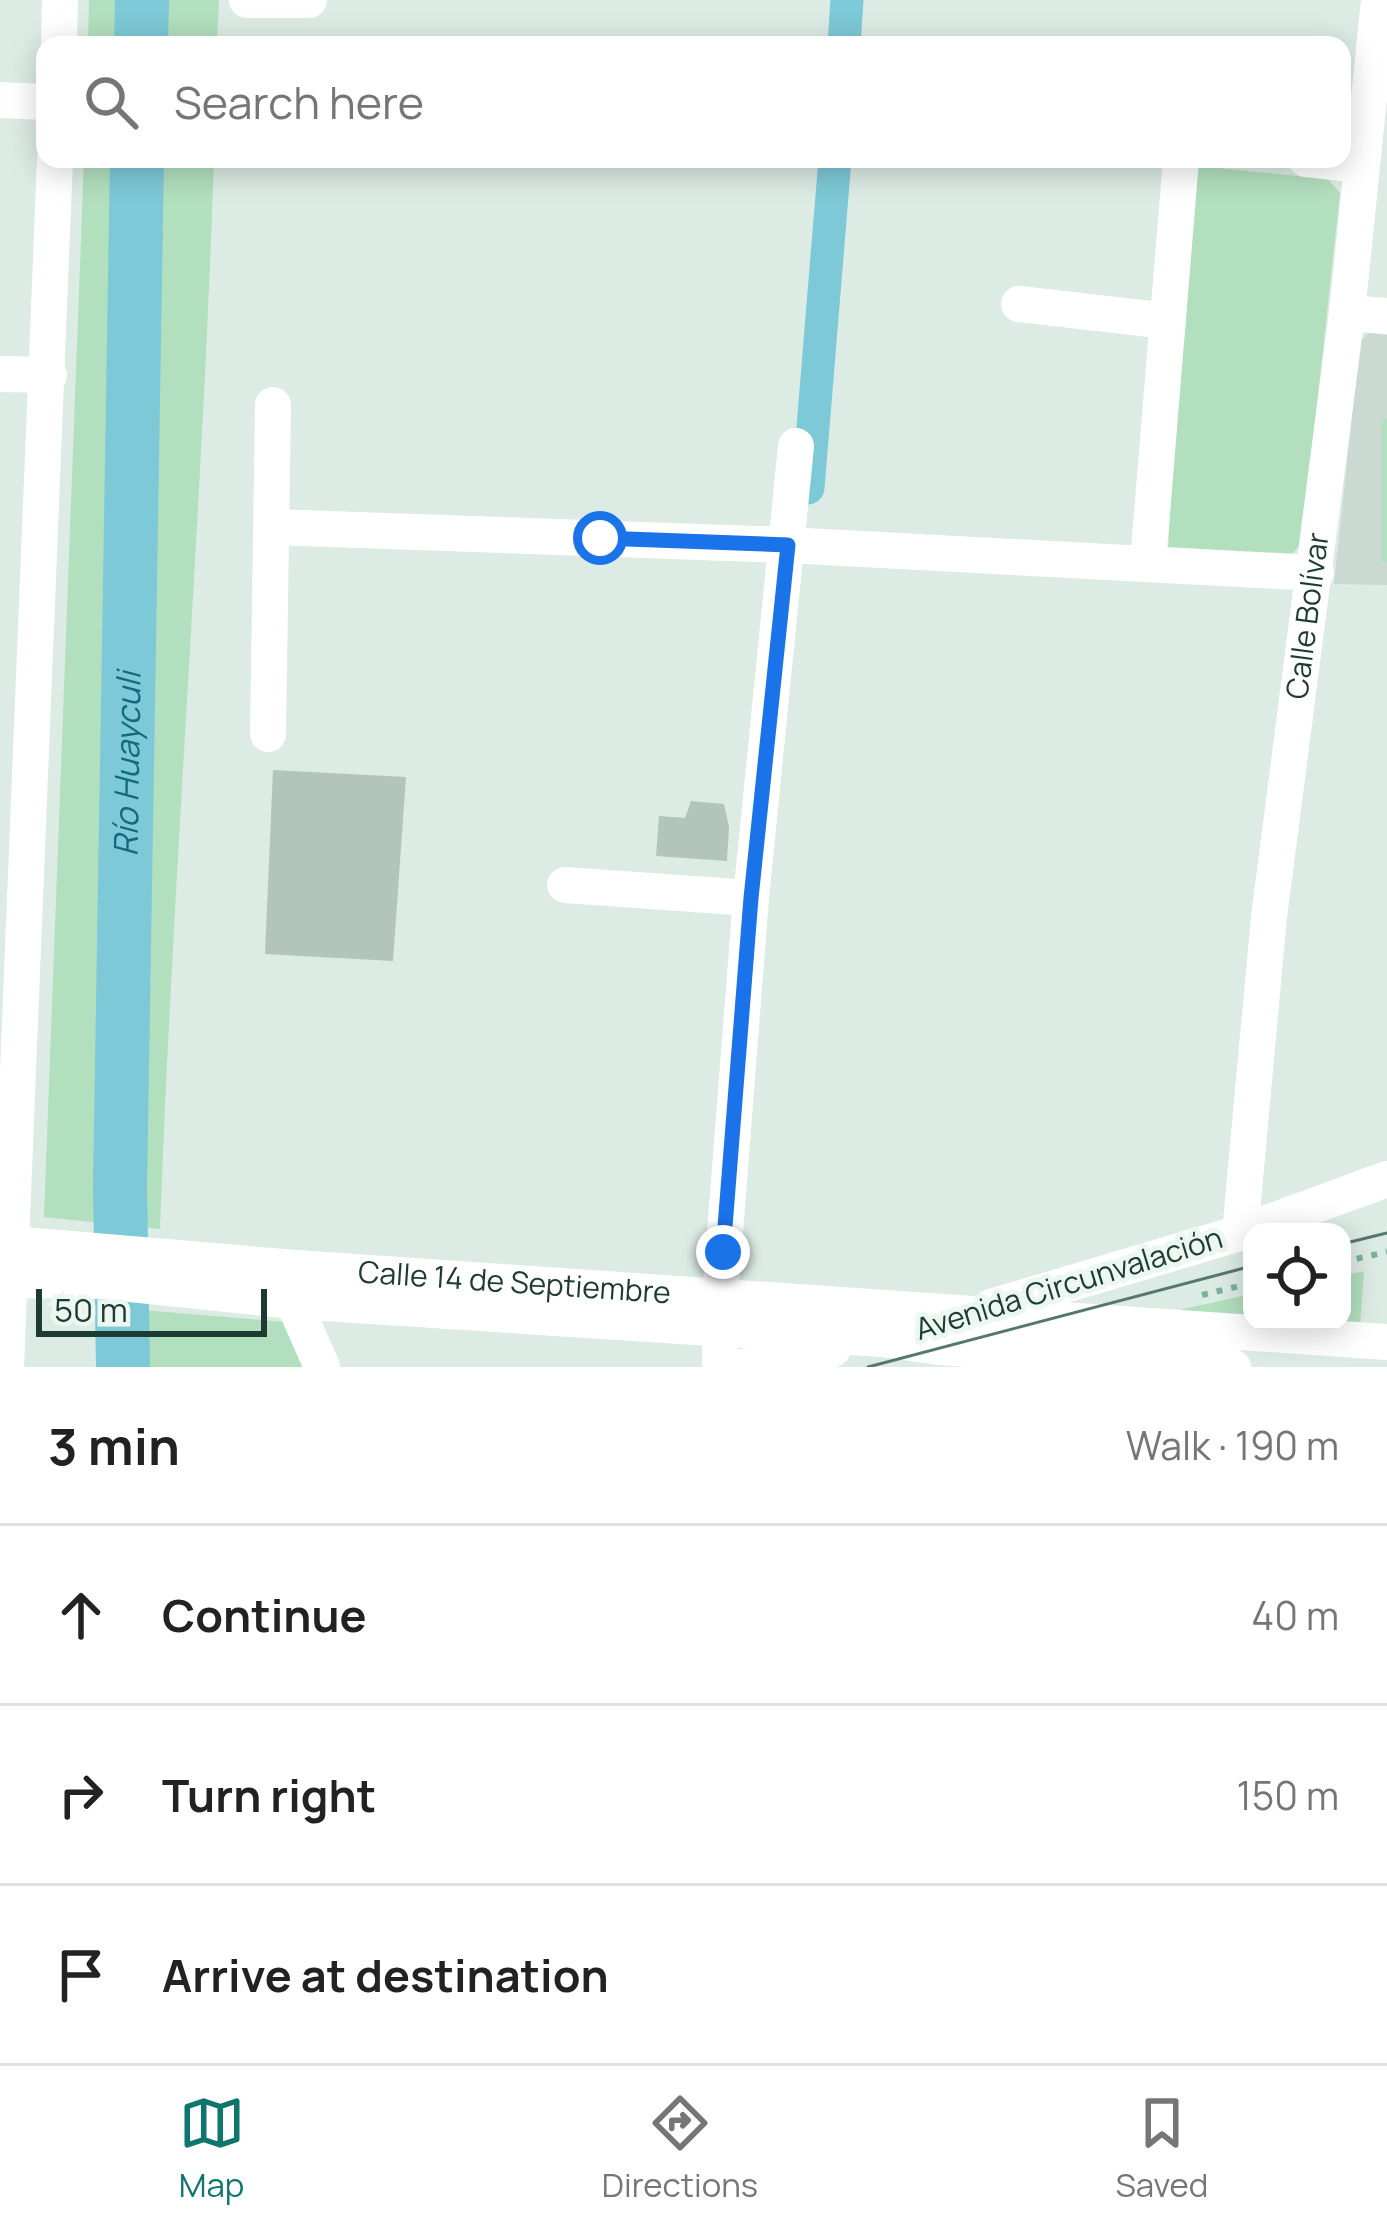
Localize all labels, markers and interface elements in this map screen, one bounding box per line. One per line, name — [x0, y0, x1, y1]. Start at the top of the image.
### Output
search box — [36, 36, 1351, 168]
icon: search — [78, 69, 144, 135]
text: Search here — [174, 71, 424, 133]
route start — [573, 511, 627, 565]
street label: Calle Bolívar — [1275, 530, 1338, 701]
water label: Río Huayculi — [102, 667, 151, 857]
street label: Avenida Circunvalación — [910, 1216, 1227, 1349]
map controls — [1243, 1223, 1351, 1331]
button: locate — [1243, 1223, 1351, 1331]
route end — [696, 1225, 750, 1279]
street label: Calle 14 de Septiembre — [357, 1250, 672, 1312]
scale bar — [36, 1283, 267, 1336]
text: 50 m — [54, 1287, 128, 1332]
text: 3 min — [48, 1411, 180, 1480]
text: Walk · 190 m — [1126, 1418, 1339, 1472]
icon: ahead — [48, 1582, 114, 1648]
text: Continue — [162, 1584, 367, 1646]
text: 40 m — [1251, 1588, 1339, 1642]
icon: right — [48, 1762, 114, 1828]
text: Turn right — [162, 1764, 376, 1826]
text: 150 m — [1237, 1768, 1339, 1822]
icon: arrive — [48, 1942, 114, 2008]
text: Arrive at destination — [162, 1944, 609, 2006]
tab: Map — [179, 2090, 245, 2207]
tab: Directions — [602, 2090, 758, 2207]
tab: Saved — [1115, 2090, 1208, 2207]

